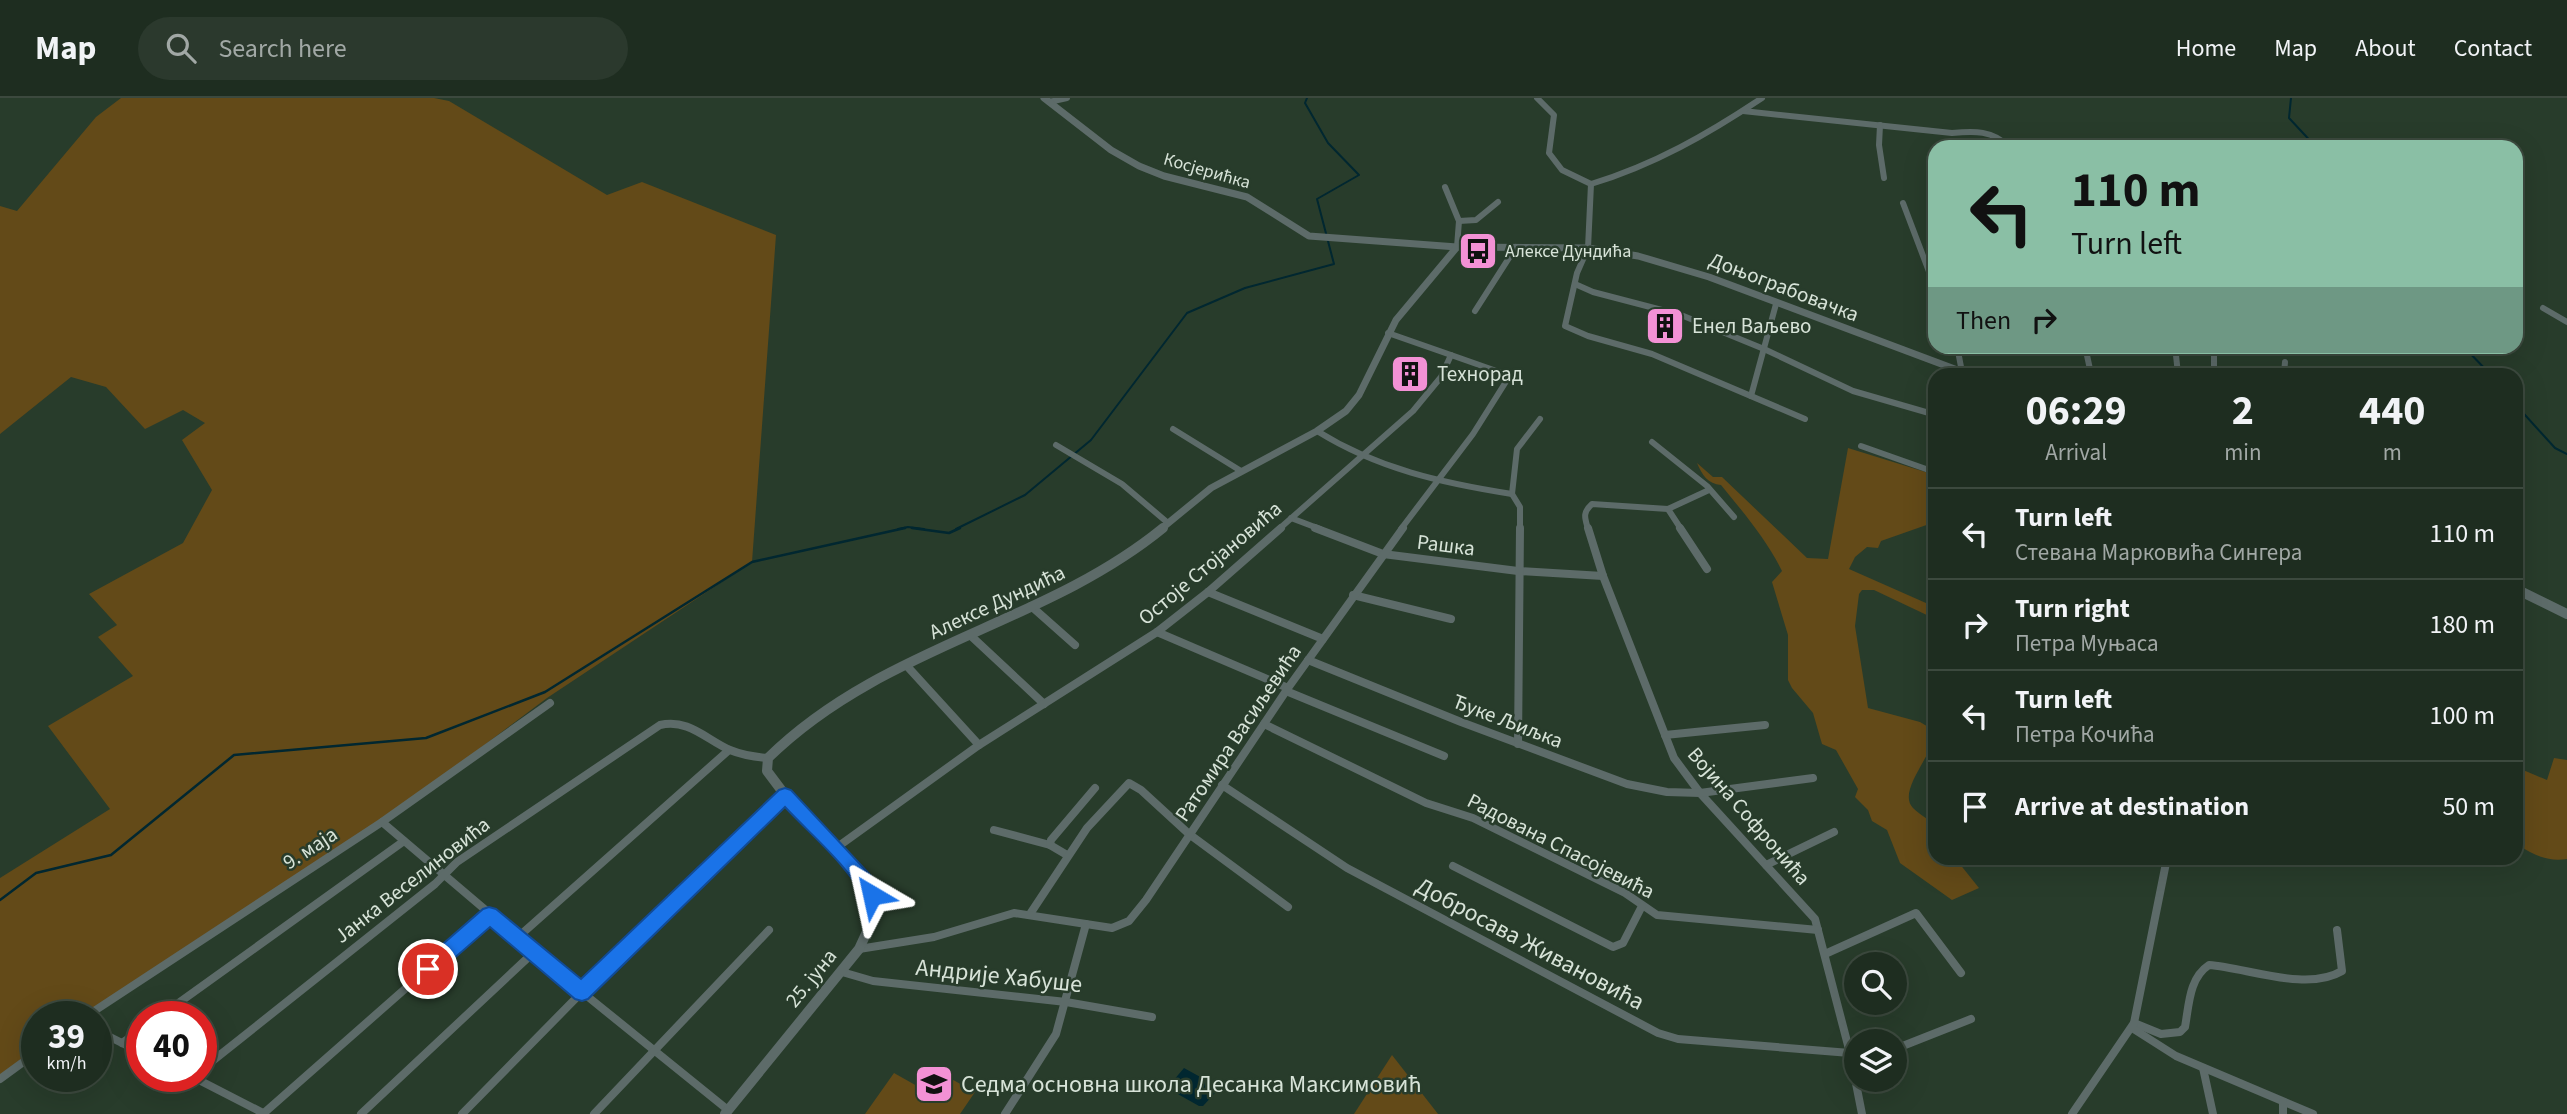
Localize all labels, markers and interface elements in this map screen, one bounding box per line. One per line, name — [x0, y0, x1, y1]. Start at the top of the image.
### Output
search box — [138, 17, 628, 80]
text: Map — [35, 25, 96, 72]
icon: search — [162, 29, 200, 67]
text: Search here — [218, 30, 347, 67]
text: Home — [2176, 31, 2236, 66]
text: Map — [2274, 31, 2317, 66]
text: About — [2355, 31, 2416, 66]
text: Contact — [2454, 31, 2532, 66]
street label: Косјерићка — [1161, 147, 1253, 195]
text: 110 m — [2071, 156, 2200, 226]
icon: left — [1956, 168, 2047, 259]
text: Turn left — [2071, 221, 2182, 267]
bus stop icon: Алексе Дундића — [1457, 230, 1499, 272]
place label: Алексе Дундића — [1505, 239, 1631, 264]
street label: Доњограбовачка — [1705, 245, 1863, 329]
icon: right — [2025, 301, 2063, 339]
text: Then — [1956, 302, 2011, 339]
building icon: Енел Ваљево — [1644, 305, 1686, 347]
place label: Енел Ваљево — [1692, 311, 1811, 341]
building icon: Технорад — [1389, 353, 1431, 395]
place label: Технорад — [1437, 359, 1523, 389]
text: 06:29 — [2025, 381, 2127, 441]
text: 2 — [2232, 381, 2254, 441]
text: 440 — [2359, 381, 2426, 441]
text: Arrival — [2045, 436, 2107, 469]
text: min — [2224, 436, 2262, 469]
text: m — [2383, 436, 2402, 469]
street label: Остоје Стојановића — [1132, 494, 1288, 632]
text: Turn left — [2015, 499, 2112, 536]
icon: left — [1956, 515, 1994, 553]
text: 110 m — [2429, 515, 2495, 552]
street label: Рашка — [1415, 527, 1477, 563]
text: Стевана Марковића Сингера — [2015, 536, 2302, 569]
street label: Алексе Дундића — [924, 557, 1070, 647]
text: Turn right — [2015, 590, 2130, 627]
icon: right — [1956, 606, 1994, 644]
text: 180 m — [2429, 606, 2495, 643]
text: Петра Муњаса — [2015, 627, 2159, 660]
street label: Ратомира Васиљевића — [1167, 638, 1309, 828]
text: Turn left — [2015, 681, 2112, 718]
street label: Ђуке Љиљка — [1449, 686, 1567, 756]
icon: left — [1956, 697, 1994, 735]
text: 100 m — [2429, 697, 2495, 734]
text: Петра Кочића — [2015, 718, 2155, 751]
street label: Војина Софронића — [1680, 740, 1818, 892]
street label: Радована Спасојевића — [1462, 786, 1660, 906]
icon: arrive — [1956, 788, 1994, 826]
text: Arrive at destination — [2015, 788, 2249, 825]
text: 50 m — [2442, 788, 2495, 825]
street label: Јанка Веселиновића — [328, 810, 496, 950]
street label: 9. маја — [277, 819, 343, 877]
position arrow — [835, 858, 909, 932]
street label: Добросава Живановића — [1409, 869, 1651, 1019]
pin — [398, 939, 458, 999]
street label: 25. јуна — [778, 942, 844, 1014]
icon: arrive — [409, 950, 447, 988]
street label: Андрије Хабуше — [914, 950, 1084, 1002]
map controls — [1844, 952, 1907, 1092]
button: search — [1844, 952, 1907, 1015]
speed limit sign: 40 — [126, 1001, 217, 1092]
text: 39 — [48, 1012, 85, 1062]
button: layers — [1844, 1029, 1907, 1092]
text: km/h — [47, 1051, 86, 1076]
school or university icon: Седма основна школа Десанка Максимовић — [913, 1063, 955, 1105]
place label: Седма основна школа Десанка Максимовић — [961, 1067, 1421, 1102]

